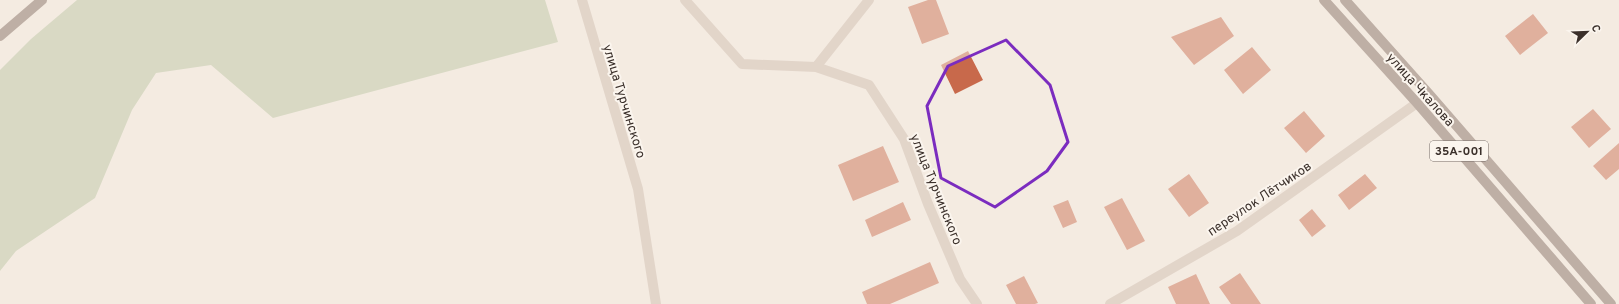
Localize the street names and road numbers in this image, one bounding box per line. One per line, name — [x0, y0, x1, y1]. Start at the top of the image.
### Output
street label: улица Турчинского — [598, 43, 648, 161]
street label: улица Чкалова — [1382, 50, 1457, 130]
street label: улица Турчинского — [906, 132, 965, 248]
road number: 35А-001 — [1430, 141, 1488, 161]
street label: переулок Лётчиков — [1205, 159, 1315, 240]

